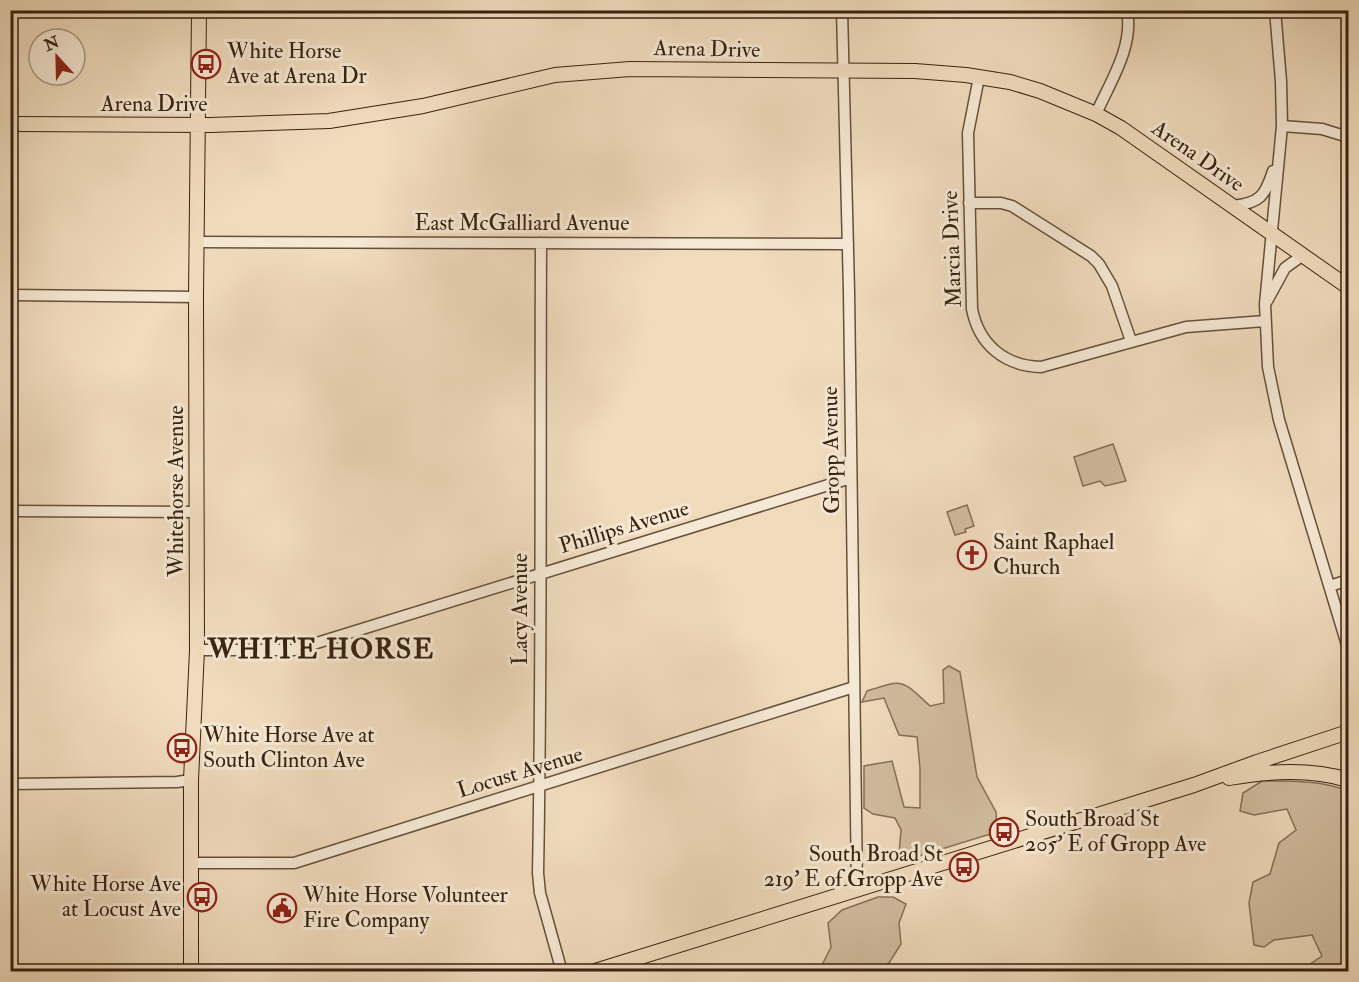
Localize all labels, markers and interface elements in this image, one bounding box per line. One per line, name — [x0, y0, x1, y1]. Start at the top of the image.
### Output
north arrow — [27, 27, 87, 87]
text: N — [40, 32, 63, 56]
street label: Arena Drive — [652, 34, 761, 64]
place label: White Horse Ave at Arena Dr — [226, 37, 368, 90]
bus stop icon: White Horse Ave at Arena Dr — [190, 48, 222, 80]
street label: Arena Drive — [100, 90, 207, 118]
street label: Arena Drive — [1145, 113, 1250, 198]
street label: Marcia Drive — [936, 190, 968, 308]
street label: East McGalliard Avenue — [415, 209, 629, 237]
street label: Gropp Avenue — [816, 386, 847, 514]
street label: Whitehorse Avenue — [162, 405, 190, 578]
street label: Phillips Avenue — [556, 494, 693, 561]
place label: Saint Raphael Church — [993, 528, 1115, 581]
church icon: Saint Raphael Church — [956, 539, 988, 571]
street label: Lacy Avenue — [506, 553, 534, 665]
district label: WHITE HORSE — [206, 632, 435, 667]
place label: White Horse Ave at South Clinton Ave — [202, 721, 374, 774]
bus stop icon: White Horse Ave at South Clinton Ave — [166, 732, 198, 764]
street label: Locust Avenue — [454, 740, 586, 804]
place label: South Broad St 205' E of Gropp Ave — [1025, 805, 1206, 859]
bus stop icon: South Broad St 205' E of Gropp Ave — [988, 816, 1020, 848]
place label: South Broad St 219' E of Gropp Ave — [764, 840, 943, 894]
bus stop icon: South Broad St 219' E of Gropp Ave — [948, 851, 980, 883]
place label: White Horse Ave at Locust Ave — [29, 870, 181, 923]
bus stop icon: White Horse Ave at Locust Ave — [186, 881, 218, 913]
place label: White Horse Volunteer Fire Company — [302, 881, 509, 935]
public building icon: White Horse Volunteer Fire Company — [266, 892, 298, 924]

